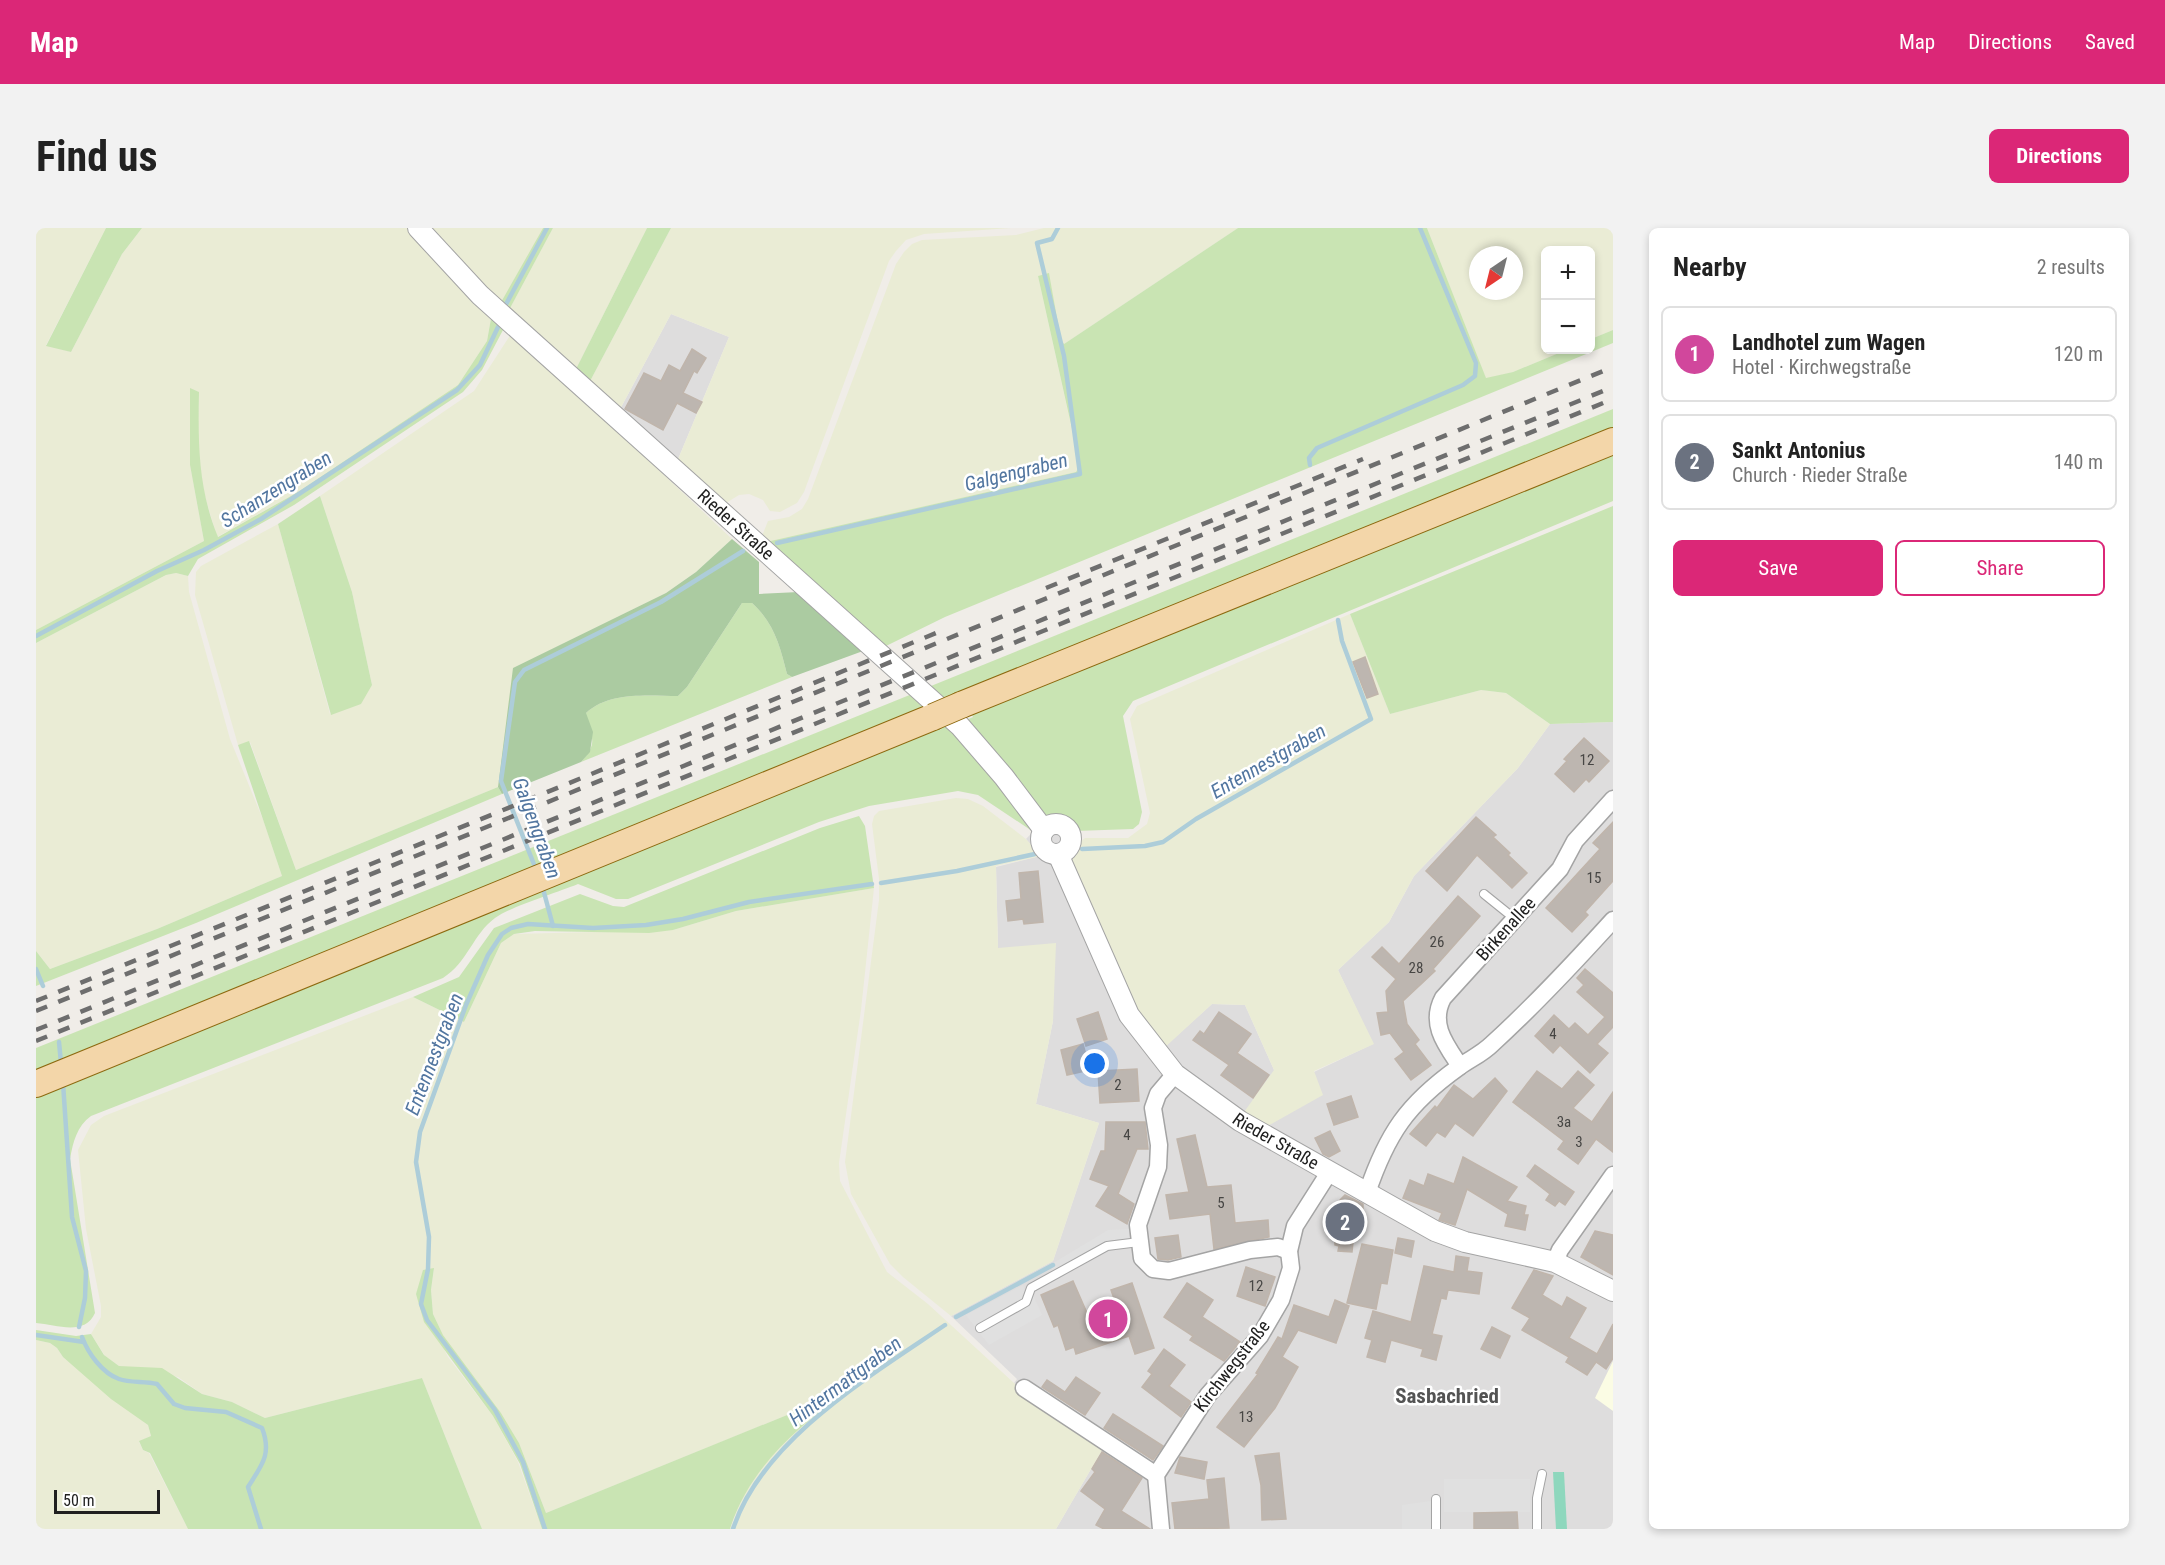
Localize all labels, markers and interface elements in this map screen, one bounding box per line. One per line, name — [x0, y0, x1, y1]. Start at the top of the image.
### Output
text: Map — [30, 26, 78, 59]
text: Map — [1899, 30, 1935, 54]
text: Directions — [1968, 30, 2052, 54]
text: Saved — [2085, 30, 2135, 54]
button: Directions — [1989, 129, 2129, 183]
text: Find us — [36, 132, 157, 181]
north arrow — [1469, 246, 1523, 300]
map controls — [1541, 246, 1595, 354]
button: + — [1541, 246, 1595, 300]
text: Nearby — [1673, 252, 1747, 282]
text: 2 results — [2037, 255, 2105, 279]
button: − — [1541, 300, 1595, 354]
text: Landhotel zum Wagen — [1732, 330, 1925, 355]
text: 1 — [1689, 342, 1700, 366]
text: 120 m — [2054, 342, 2103, 366]
text: Hotel · Kirchwegstraße — [1732, 355, 1911, 379]
text: Sankt Antonius — [1732, 438, 1865, 463]
water label: Schanzengraben — [216, 445, 336, 533]
water label: Galgengraben — [962, 448, 1070, 496]
text: 2 — [1689, 450, 1700, 474]
text: 140 m — [2054, 450, 2103, 474]
text: Church · Rieder Straße — [1732, 463, 1907, 487]
street label: Rieder Straße — [694, 485, 779, 564]
button: Save — [1673, 540, 1883, 596]
button: Share — [1895, 540, 2105, 596]
water label: Entennestgraben — [1206, 718, 1330, 804]
house number: 12 — [1580, 751, 1594, 769]
water label: Galgengraben — [508, 774, 566, 882]
house number: 15 — [1587, 869, 1601, 887]
street label: Birkenallee — [1472, 893, 1540, 965]
house number: 26 — [1430, 933, 1444, 951]
house number: 28 — [1409, 959, 1423, 977]
water label: Entennestgraben — [400, 990, 468, 1118]
house number: 4 — [1549, 1025, 1557, 1043]
your location — [1080, 1049, 1109, 1078]
house number: 2 — [1114, 1076, 1122, 1094]
street label: Rieder Straße — [1229, 1108, 1323, 1173]
house number: 3a — [1557, 1113, 1571, 1131]
house number: 4 — [1123, 1126, 1131, 1144]
house number: 3 — [1575, 1133, 1583, 1151]
house number: 5 — [1217, 1194, 1225, 1212]
pin: 2 — [1326, 1200, 1364, 1244]
house number: 12 — [1249, 1277, 1263, 1295]
pin: 1 — [1088, 1296, 1128, 1342]
street label: Kirchwegstraße — [1189, 1316, 1274, 1416]
water label: Hintermattgraben — [784, 1331, 906, 1431]
district label: Sasbachried — [1395, 1384, 1499, 1408]
house number: 13 — [1239, 1408, 1253, 1426]
scale bar — [54, 1487, 160, 1514]
text: 50 m — [63, 1491, 95, 1510]

